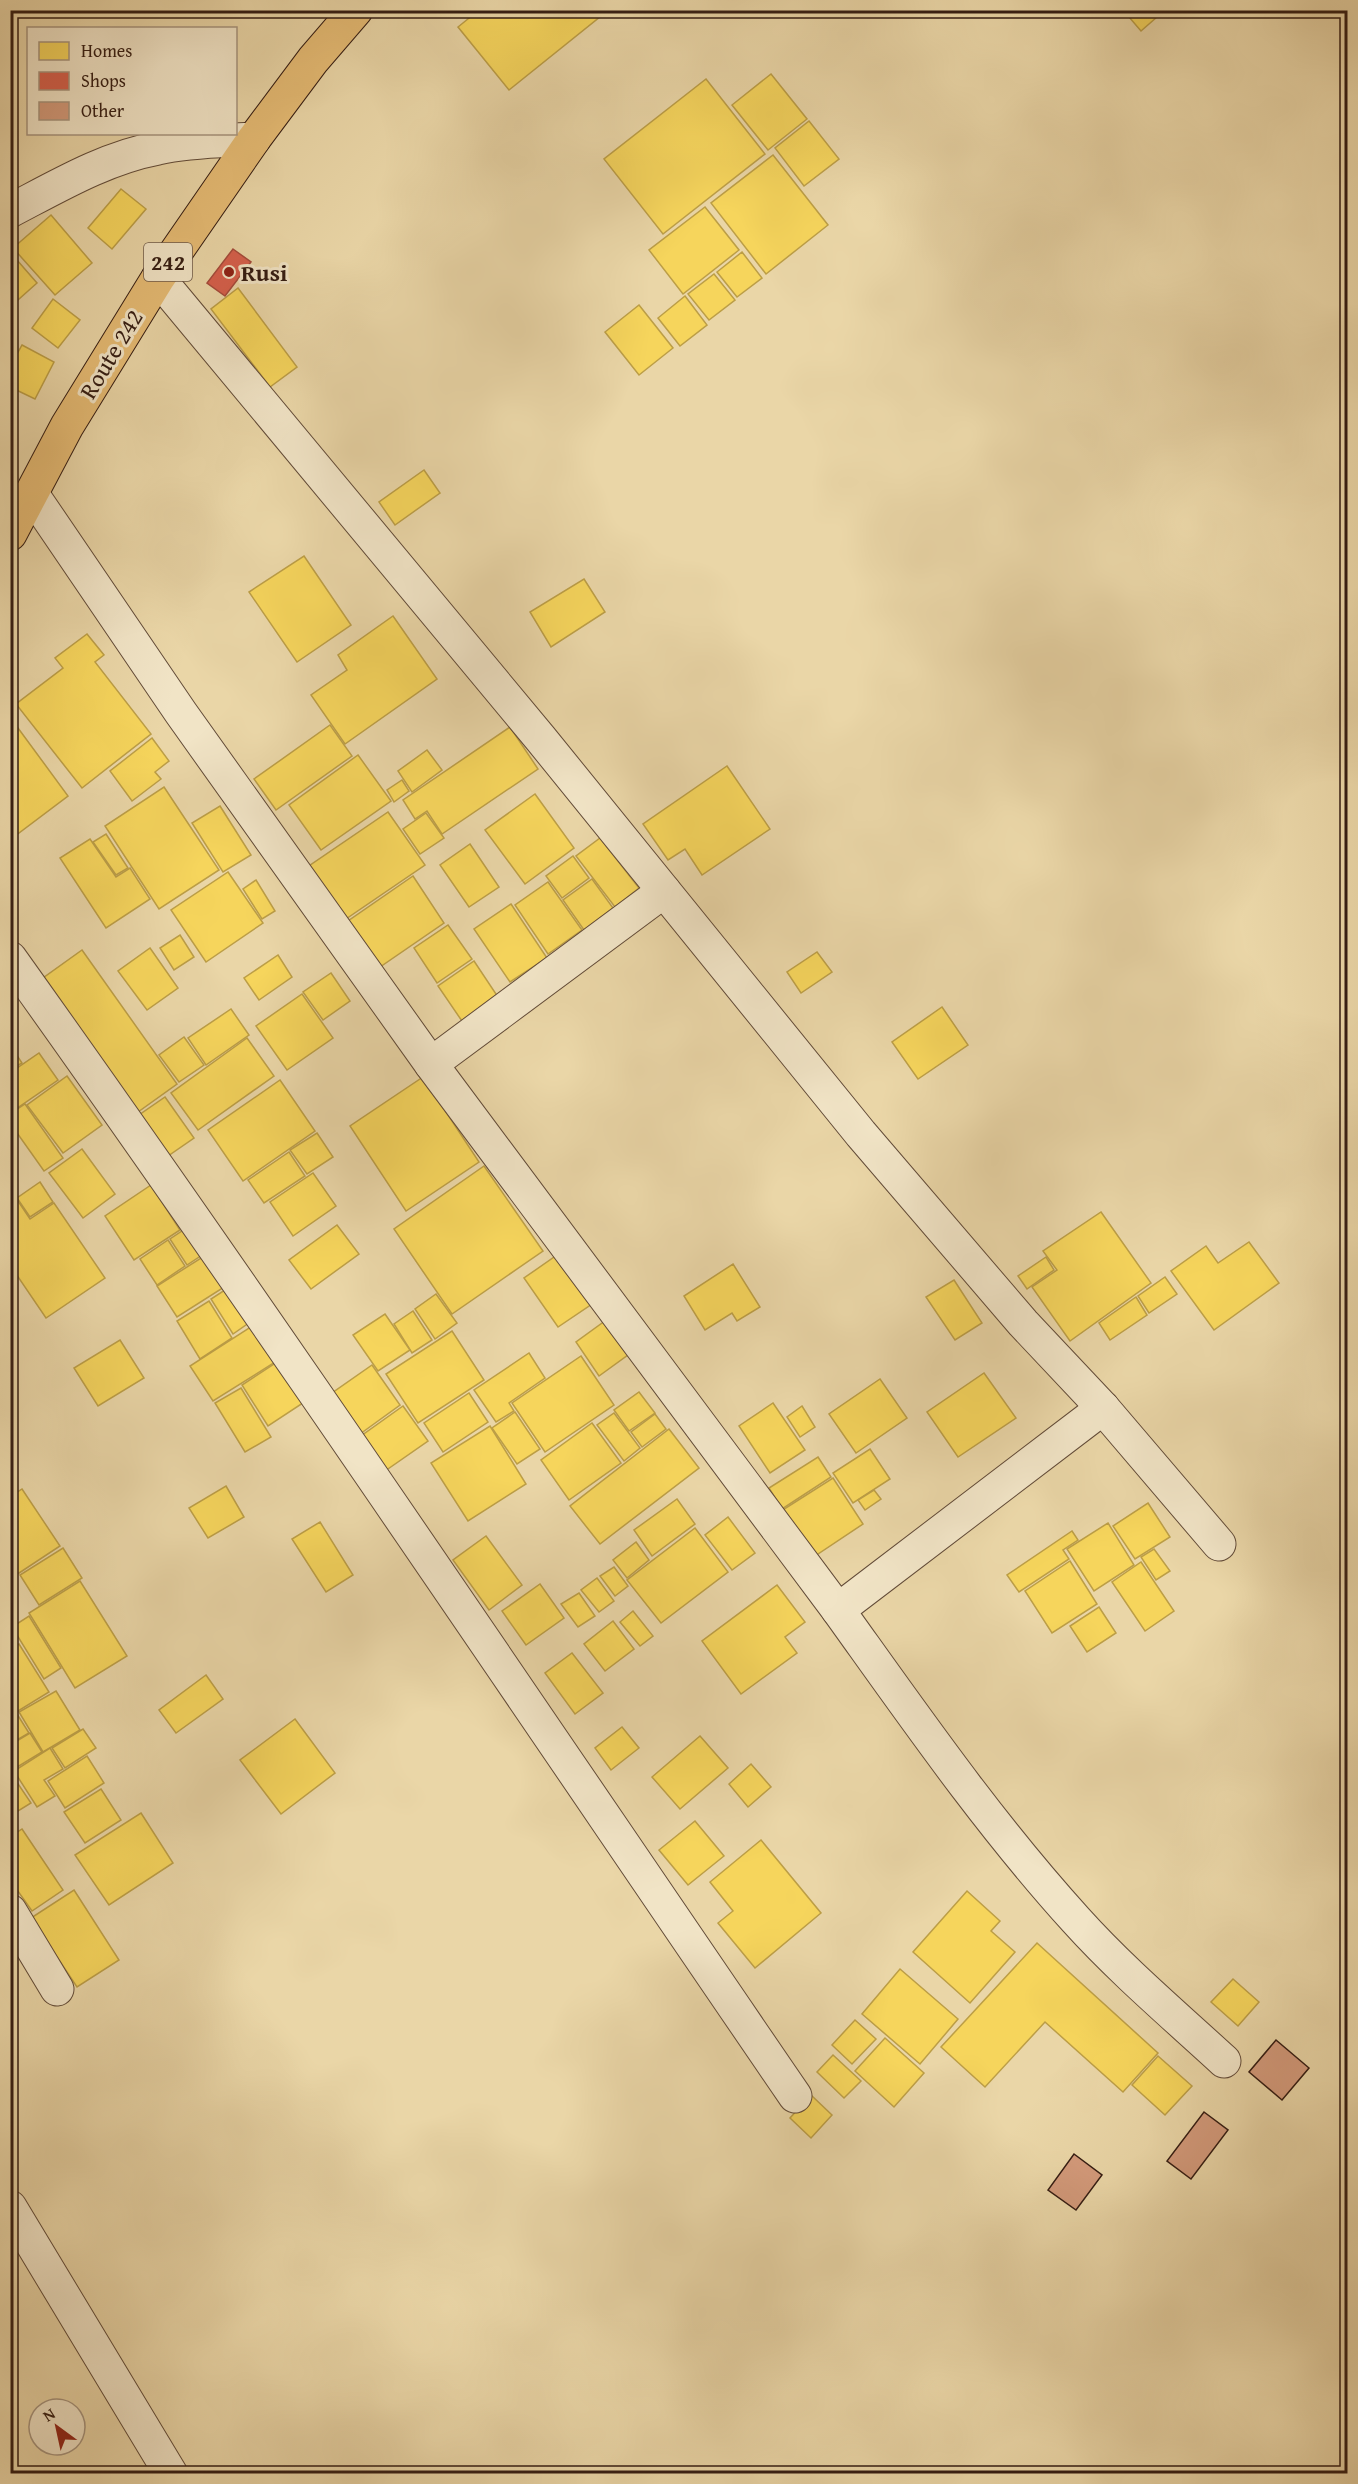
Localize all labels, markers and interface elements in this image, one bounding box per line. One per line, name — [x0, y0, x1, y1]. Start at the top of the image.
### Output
legend — [27, 27, 237, 135]
text: Homes — [81, 37, 132, 64]
text: Shops — [81, 67, 126, 94]
text: Other — [81, 97, 125, 124]
road number: 242 — [144, 243, 192, 281]
place label: Rusi — [241, 255, 287, 290]
marker: Rusi — [222, 265, 236, 279]
street label: Route 242 — [71, 303, 151, 405]
north arrow — [27, 2397, 87, 2457]
text: N — [38, 2401, 60, 2427]

